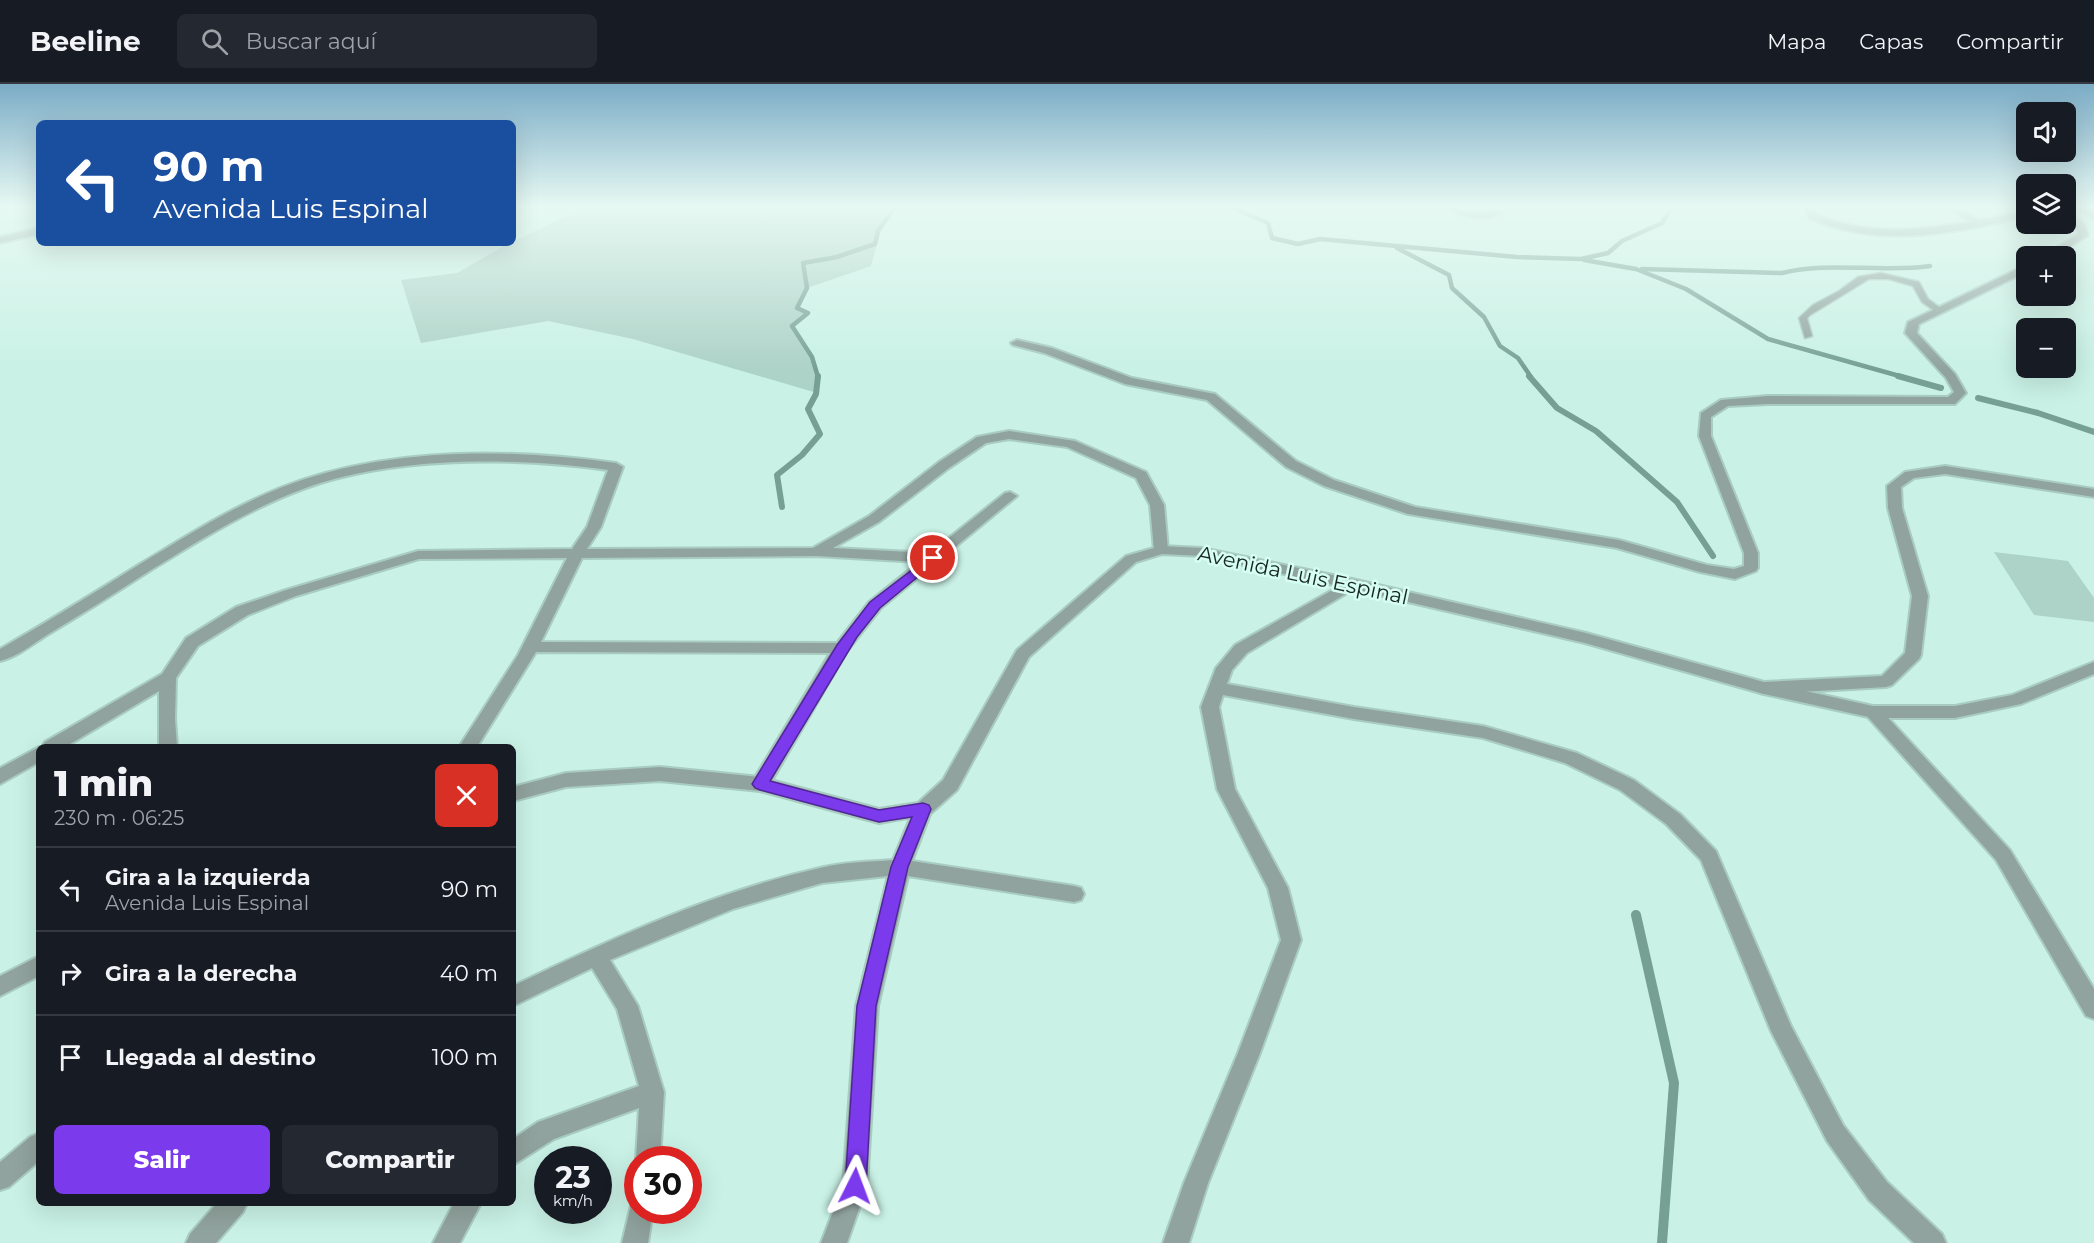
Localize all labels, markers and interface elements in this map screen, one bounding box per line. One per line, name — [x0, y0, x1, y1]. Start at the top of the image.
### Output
search box — [177, 14, 597, 68]
text: Beeline — [30, 24, 141, 58]
icon: search — [198, 25, 231, 58]
text: Buscar aquí — [246, 28, 376, 55]
text: Mapa — [1767, 29, 1826, 54]
text: Capas — [1859, 29, 1923, 54]
text: Compartir — [1956, 29, 2064, 54]
map controls — [2016, 102, 2076, 378]
button: sound — [2016, 102, 2076, 162]
text: 90 m — [153, 140, 264, 192]
icon: left — [54, 144, 132, 222]
button: layers — [2016, 174, 2076, 234]
text: Avenida Luis Espinal — [153, 192, 428, 225]
button: + — [2016, 246, 2076, 306]
button: − — [2016, 318, 2076, 378]
pin — [907, 532, 958, 583]
icon: arrive — [916, 541, 949, 574]
street label: Avenida Luis Espinal — [1196, 541, 1410, 609]
text: 1 min — [54, 761, 153, 805]
button: close — [435, 764, 498, 827]
text: 230 m · 06:25 — [54, 806, 184, 830]
text: Gira a la izquierda — [105, 864, 311, 891]
icon: left — [54, 873, 87, 906]
text: 90 m — [441, 876, 498, 903]
text: Avenida Luis Espinal — [105, 891, 309, 915]
icon: right — [54, 957, 87, 990]
text: Gira a la derecha — [105, 960, 297, 987]
text: 40 m — [440, 960, 498, 987]
icon: arrive — [54, 1041, 87, 1074]
text: Llegada al destino — [105, 1044, 316, 1071]
text: 100 m — [432, 1044, 498, 1071]
button: Salir — [54, 1125, 270, 1194]
button: Compartir — [282, 1125, 498, 1194]
speed limit sign: 30 — [624, 1146, 702, 1224]
position arrow — [823, 1154, 887, 1218]
text: 23 — [555, 1159, 591, 1196]
text: km/h — [553, 1191, 593, 1210]

